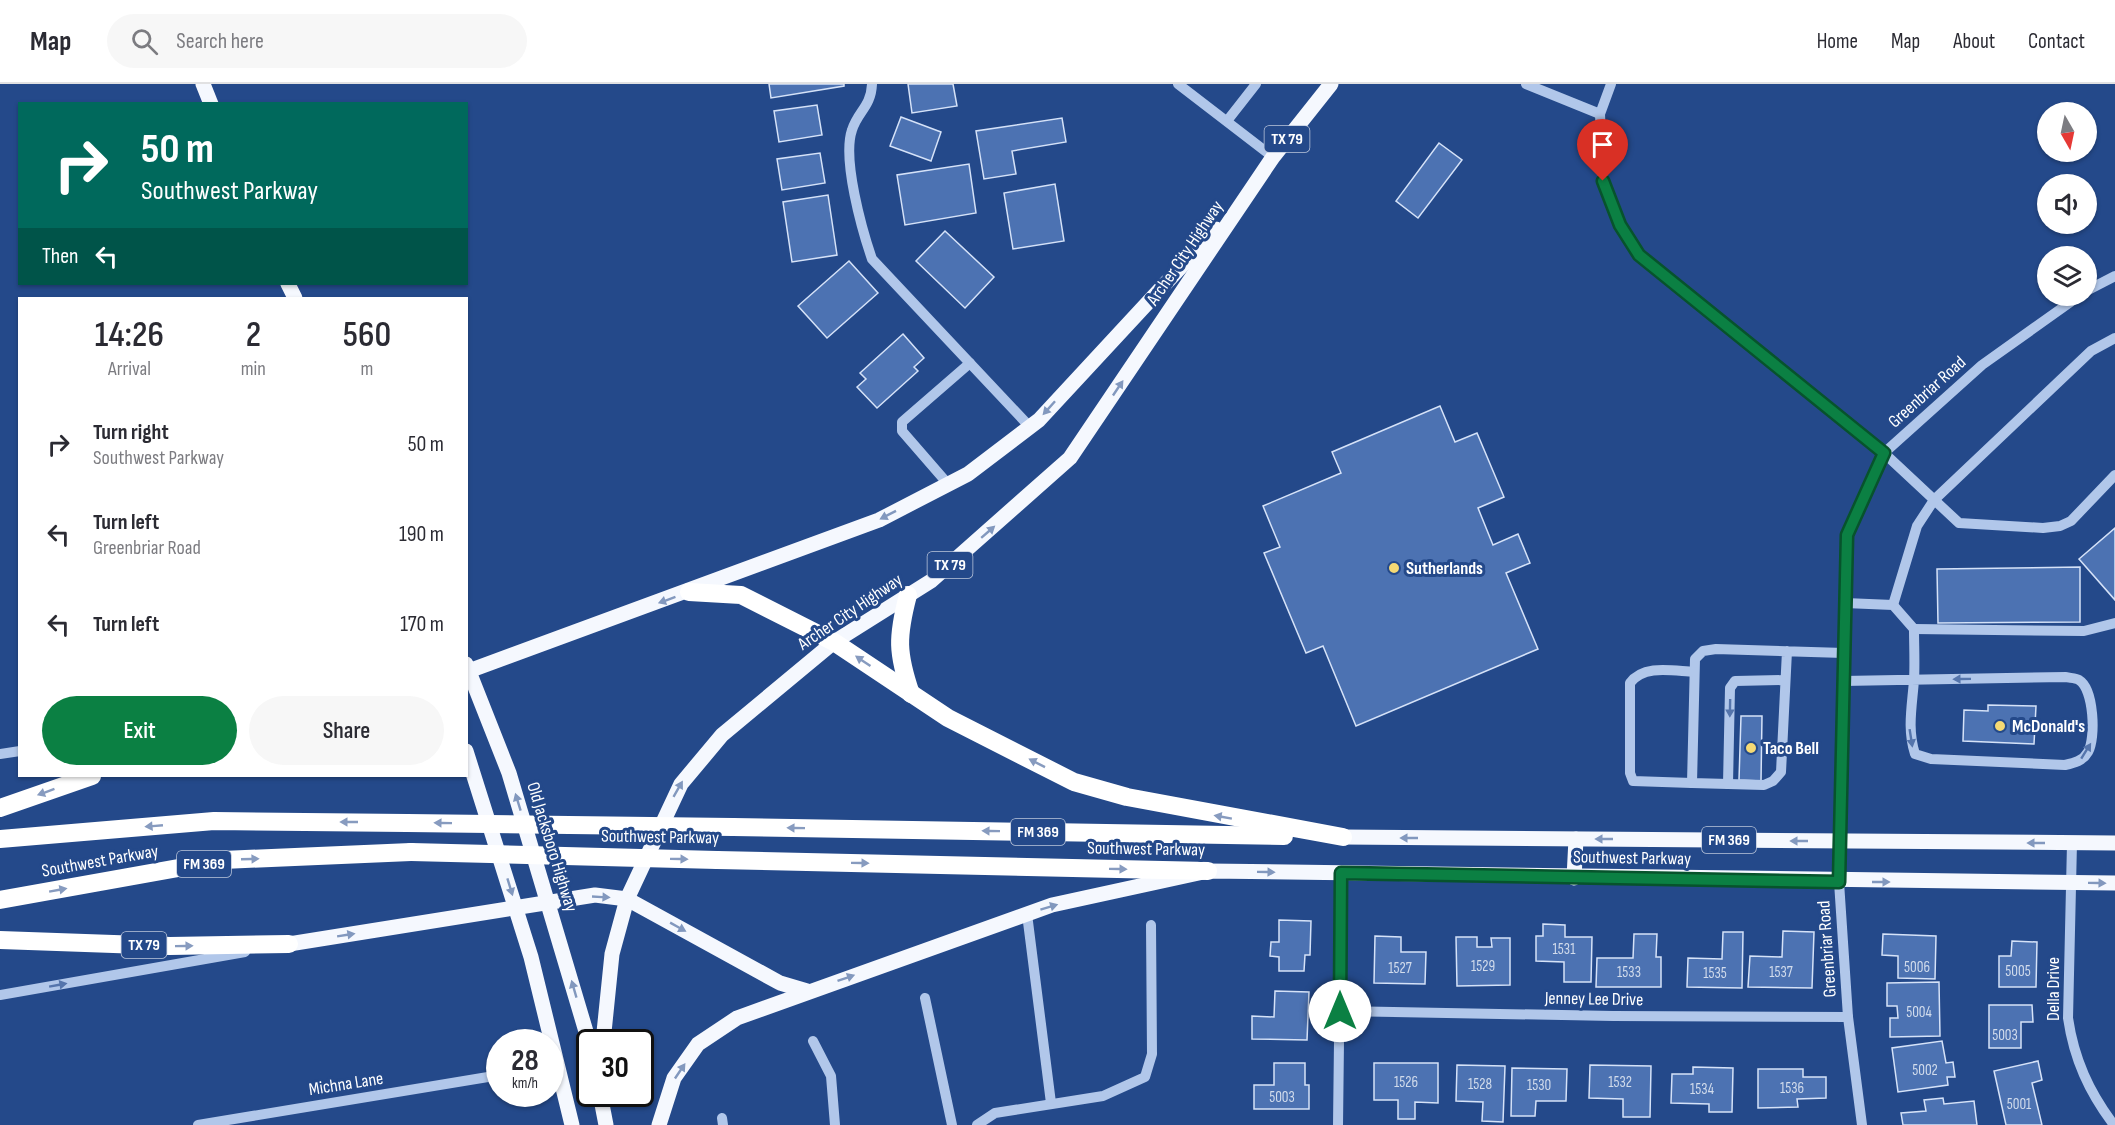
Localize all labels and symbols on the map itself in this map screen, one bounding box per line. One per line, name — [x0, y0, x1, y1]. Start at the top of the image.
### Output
north arrow — [2037, 102, 2097, 162]
pin — [1577, 119, 1628, 181]
road number: TX 79 — [1264, 126, 1310, 152]
street label: Archer City Highway — [1142, 197, 1228, 310]
street label: Greenbriar Road — [1884, 352, 1970, 432]
one-way arrow — [1112, 380, 1123, 396]
one-way arrow — [1043, 401, 1057, 415]
one-way arrow — [879, 510, 897, 520]
one-way arrow — [980, 526, 995, 539]
road number: TX 79 — [928, 552, 972, 578]
place label: Sutherlands — [1406, 558, 1483, 579]
marker: Sutherlands — [1387, 561, 1401, 575]
street label: Archer City Highway — [793, 569, 906, 655]
one-way arrow — [657, 595, 675, 605]
one-way arrow — [854, 656, 871, 667]
one-way arrow — [1952, 674, 1971, 684]
one-way arrow — [1725, 699, 1735, 718]
place label: McDonald's — [2012, 716, 2085, 737]
marker: McDonald's — [1993, 719, 2007, 733]
one-way arrow — [1907, 728, 1916, 747]
place label: Taco Bell — [1763, 738, 1819, 759]
marker: Taco Bell — [1744, 741, 1758, 755]
one-way arrow — [2080, 743, 2091, 760]
one-way arrow — [1028, 758, 1045, 768]
street label: Old Jacksboro Highway — [522, 780, 582, 914]
one-way arrow — [673, 781, 684, 797]
one-way arrow — [37, 788, 55, 798]
one-way arrow — [512, 793, 522, 811]
one-way arrow — [1214, 812, 1233, 821]
one-way arrow — [339, 817, 358, 827]
one-way arrow — [434, 818, 453, 828]
road number: FM 369 — [1011, 819, 1065, 845]
one-way arrow — [144, 821, 163, 831]
one-way arrow — [786, 823, 805, 833]
street label: Southwest Parkway — [601, 825, 719, 849]
one-way arrow — [981, 827, 1000, 836]
road number: FM 369 — [1702, 827, 1756, 853]
one-way arrow — [1399, 833, 1418, 843]
one-way arrow — [1594, 834, 1613, 844]
one-way arrow — [1789, 836, 1808, 846]
street label: Southwest Parkway — [1087, 837, 1205, 861]
one-way arrow — [2026, 838, 2045, 848]
street label: Southwest Parkway — [40, 840, 160, 882]
street label: Southwest Parkway — [1573, 846, 1691, 870]
road number: FM 369 — [177, 851, 231, 877]
one-way arrow — [240, 854, 259, 864]
one-way arrow — [670, 854, 689, 863]
one-way arrow — [850, 858, 869, 868]
one-way arrow — [1108, 864, 1127, 874]
one-way arrow — [1257, 867, 1276, 877]
one-way arrow — [1872, 877, 1891, 887]
one-way arrow — [505, 878, 515, 896]
one-way arrow — [2088, 878, 2107, 888]
one-way arrow — [48, 885, 67, 894]
one-way arrow — [592, 892, 611, 901]
street label: Greenbriar Road — [1813, 900, 1841, 998]
one-way arrow — [1041, 902, 1059, 911]
one-way arrow — [670, 922, 687, 932]
one-way arrow — [337, 931, 356, 940]
road number: TX 79 — [122, 932, 166, 958]
house number: 1531 — [1553, 940, 1576, 959]
one-way arrow — [175, 941, 194, 951]
house number: 1529 — [1471, 957, 1495, 976]
street label: Della Drive — [2043, 957, 2064, 1021]
house number: 5006 — [1904, 958, 1930, 977]
house number: 1527 — [1388, 959, 1412, 978]
house number: 5005 — [2005, 962, 2031, 981]
house number: 1533 — [1617, 963, 1641, 982]
house number: 1537 — [1769, 963, 1793, 982]
house number: 1535 — [1703, 964, 1727, 983]
one-way arrow — [837, 973, 855, 983]
position arrow — [1308, 979, 1372, 1043]
one-way arrow — [48, 980, 67, 989]
one-way arrow — [569, 980, 578, 998]
street label: Jenney Lee Drive — [1544, 988, 1643, 1010]
house number: 5004 — [1906, 1003, 1932, 1022]
house number: 5003 — [1992, 1026, 2018, 1045]
speed limit sign: 30 — [576, 1029, 654, 1107]
house number: 5002 — [1912, 1061, 1938, 1080]
one-way arrow — [674, 1063, 686, 1079]
street label: Michna Lane — [307, 1068, 385, 1100]
house number: 1526 — [1394, 1073, 1418, 1092]
house number: 1532 — [1608, 1073, 1632, 1092]
house number: 1528 — [1468, 1075, 1492, 1094]
house number: 1530 — [1527, 1076, 1551, 1095]
house number: 1536 — [1780, 1079, 1804, 1098]
house number: 1534 — [1690, 1080, 1714, 1099]
house number: 5003 — [1269, 1088, 1295, 1107]
house number: 5001 — [2007, 1095, 2032, 1114]

